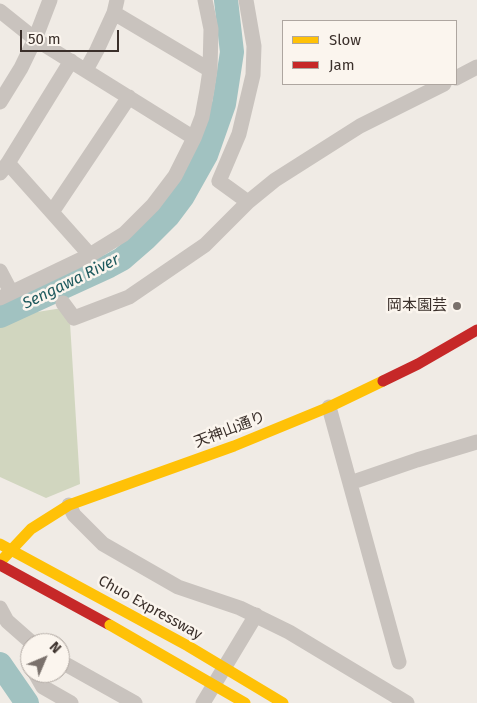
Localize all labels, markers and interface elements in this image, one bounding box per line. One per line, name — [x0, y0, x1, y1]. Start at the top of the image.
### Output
scale bar — [22, 20, 121, 52]
legend — [282, 20, 457, 85]
text: 50 m — [28, 30, 61, 48]
text: Slow — [329, 31, 361, 49]
text: Jam — [329, 56, 355, 74]
water label: Sengawa River — [19, 250, 123, 314]
place label: 岡本園芸 — [387, 297, 447, 315]
marker: 岡本園芸 — [451, 300, 463, 312]
street label: 天神山通り — [192, 408, 268, 452]
street label: Chuo Expressway — [95, 572, 205, 644]
north arrow — [20, 633, 70, 683]
text: N — [46, 638, 65, 657]

